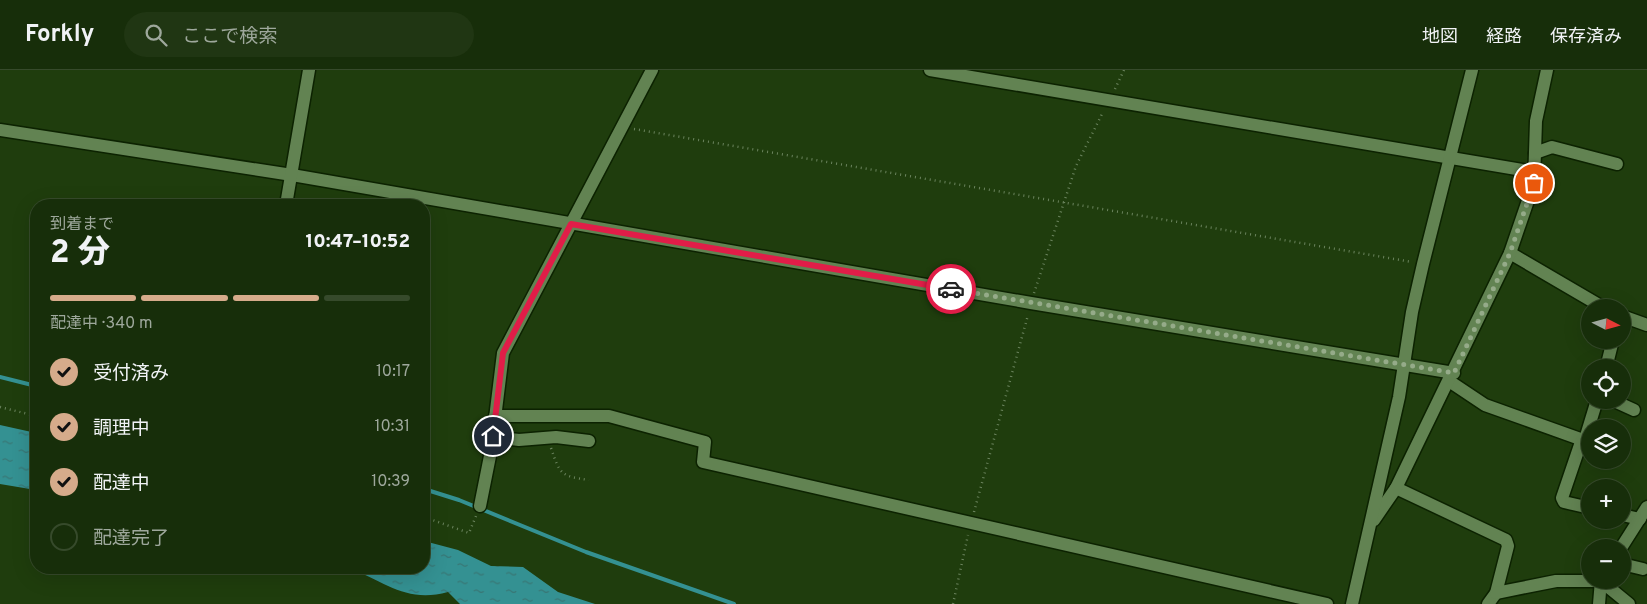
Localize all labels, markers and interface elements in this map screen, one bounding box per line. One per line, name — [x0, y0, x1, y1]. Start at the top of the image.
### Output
search box — [124, 12, 474, 57]
text: Forkly — [25, 20, 94, 50]
icon: search — [142, 21, 170, 49]
text: ここで検索 — [182, 25, 277, 49]
text: 地図 — [1422, 26, 1458, 49]
text: 経路 — [1486, 26, 1522, 49]
text: 保存済み — [1550, 26, 1622, 49]
pin — [1513, 162, 1555, 204]
icon: bag — [1520, 169, 1548, 197]
text: 到着まで — [50, 215, 114, 235]
text: 10:47–10:52 — [305, 230, 410, 254]
text: 2 分 — [50, 234, 110, 274]
courier — [926, 264, 976, 314]
icon: car — [937, 275, 965, 303]
north arrow — [1581, 299, 1631, 349]
map controls — [1581, 299, 1631, 589]
text: 配達中 · 340 m — [50, 314, 153, 334]
icon: check — [50, 358, 78, 386]
button: locate — [1581, 359, 1631, 409]
text: 受付済み — [93, 362, 169, 386]
text: 10:17 — [376, 362, 410, 382]
icon: check — [50, 413, 78, 441]
pin — [472, 415, 514, 457]
text: 調理中 — [93, 417, 150, 441]
text: 10:31 — [375, 417, 410, 437]
button: layers — [1581, 419, 1631, 469]
icon: home — [479, 422, 507, 450]
icon: check — [50, 468, 78, 496]
text: 配達中 — [93, 472, 150, 496]
text: 10:39 — [371, 472, 410, 492]
button: + — [1581, 479, 1631, 529]
text: 配達完了 — [93, 527, 169, 551]
button: − — [1581, 539, 1631, 589]

